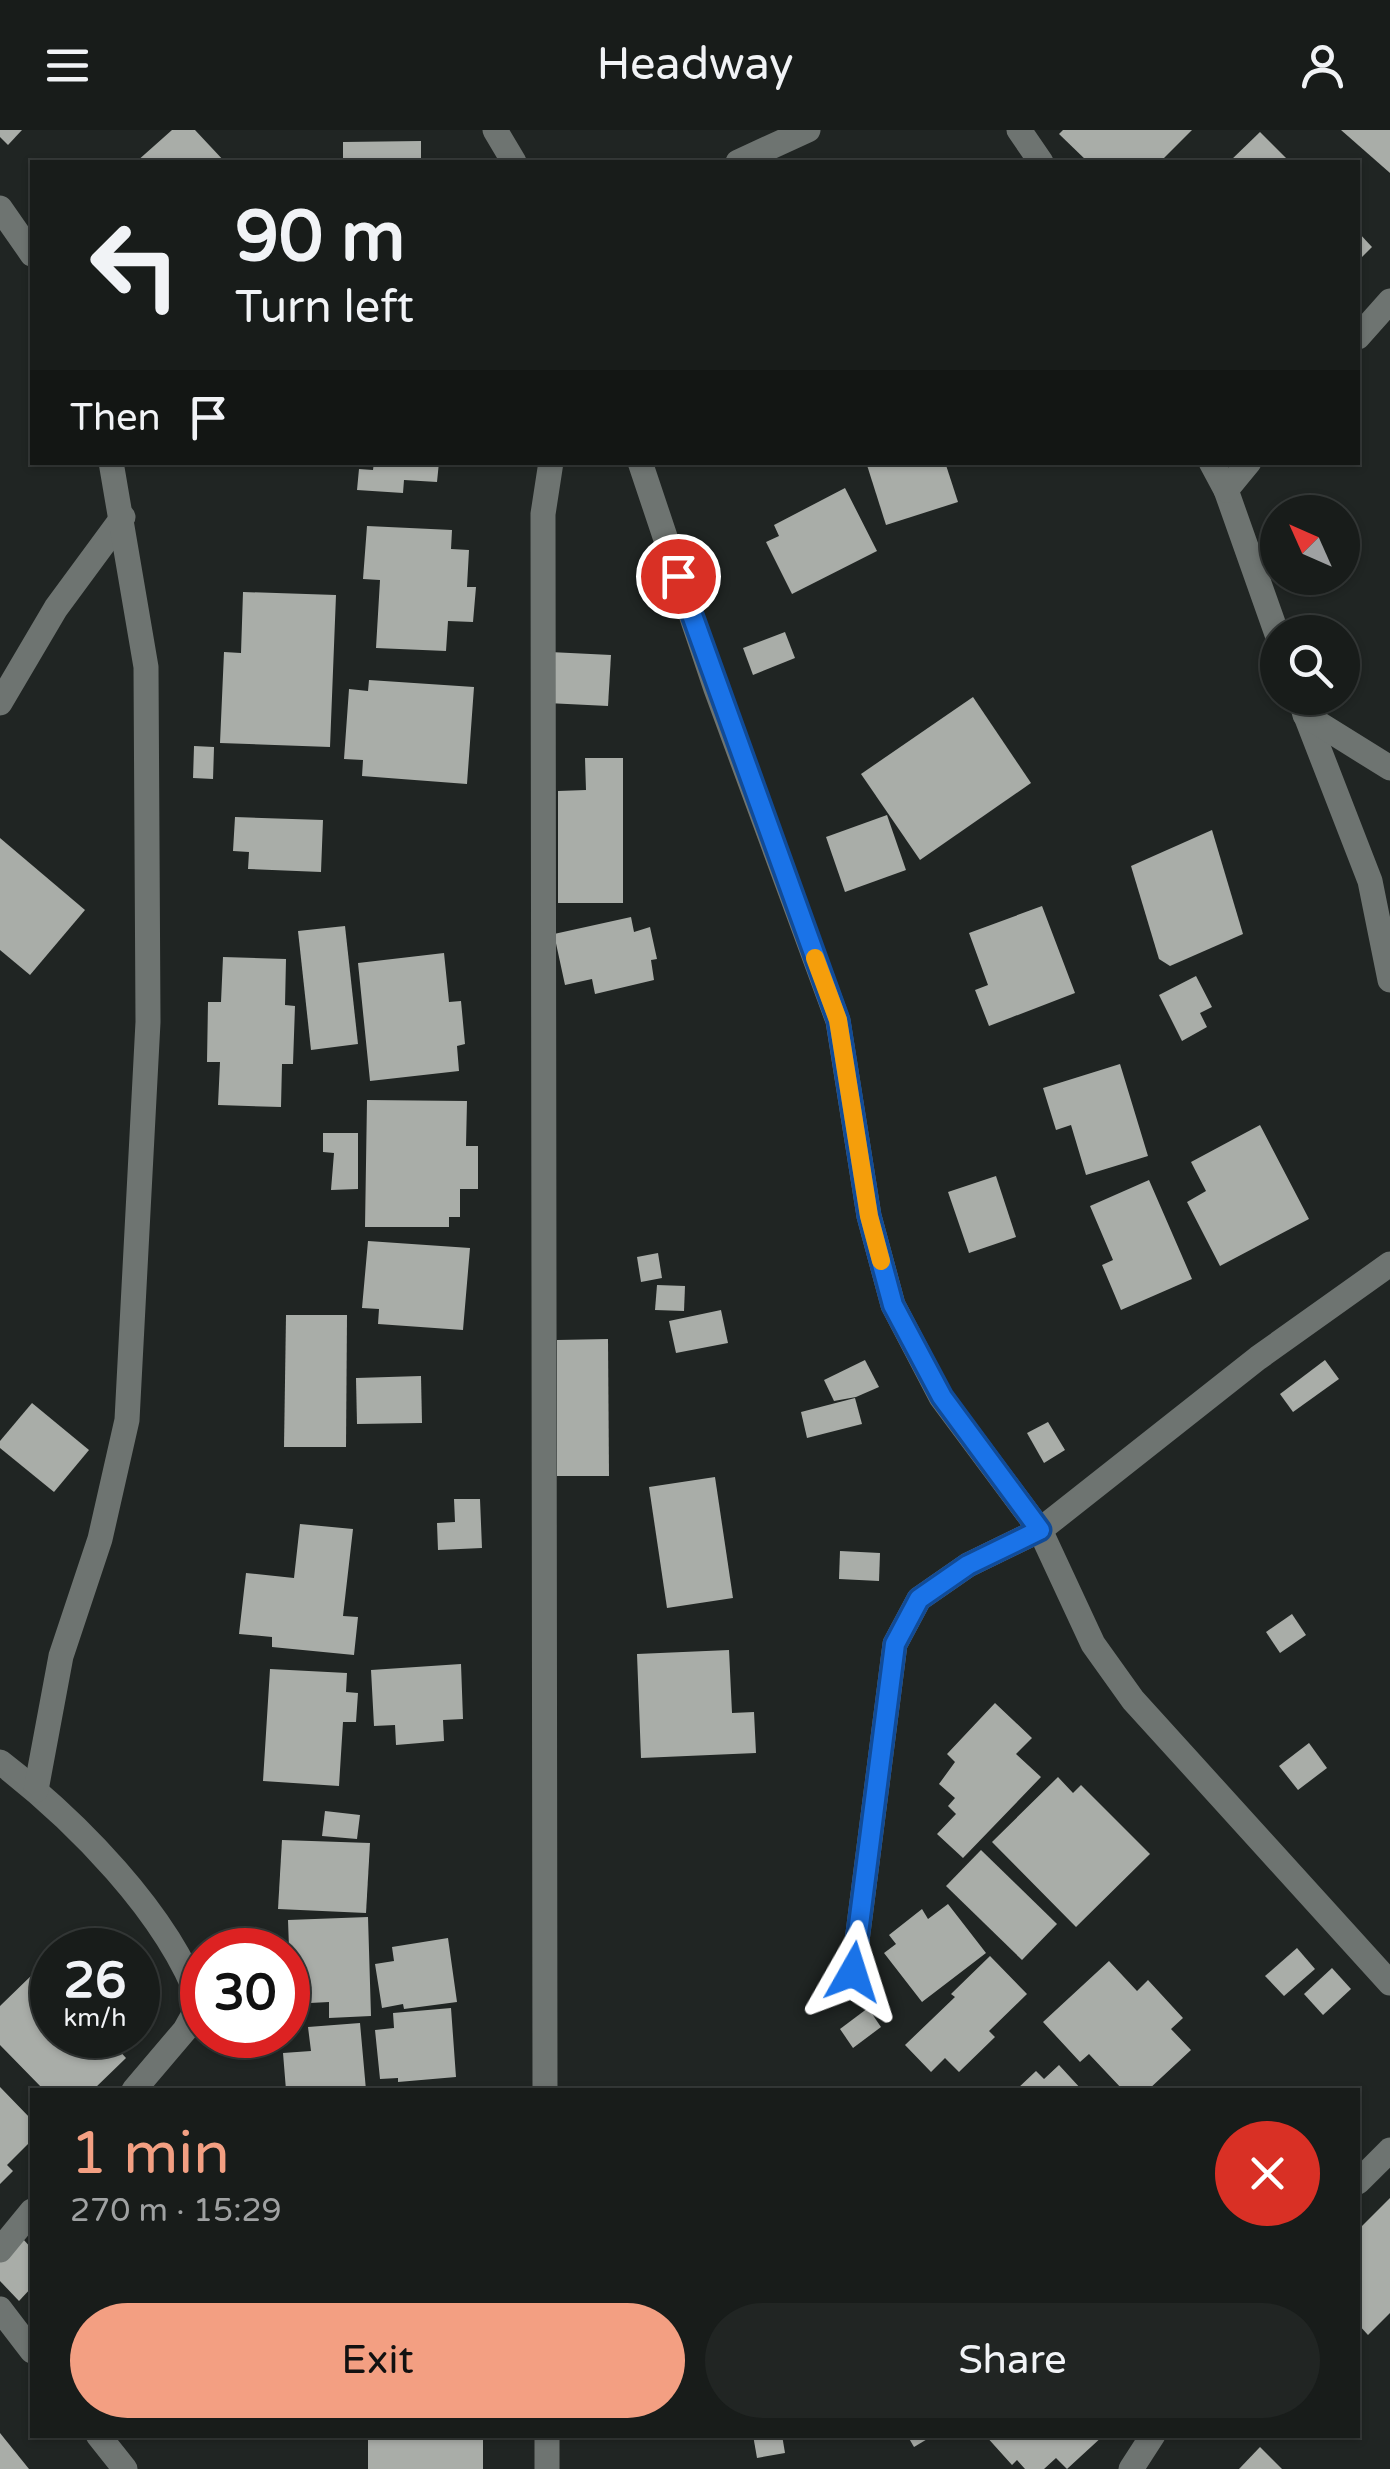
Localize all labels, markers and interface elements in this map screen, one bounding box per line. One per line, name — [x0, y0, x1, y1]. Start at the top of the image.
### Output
icon: menu — [40, 38, 95, 93]
text: Headway — [597, 38, 793, 92]
icon: person — [1295, 38, 1350, 93]
text: 90 m — [235, 196, 405, 280]
icon: left — [70, 200, 200, 330]
text: Turn left — [235, 281, 414, 335]
icon: arrive — [181, 390, 236, 445]
text: Then — [70, 395, 161, 441]
north arrow — [1260, 495, 1360, 595]
map controls — [1260, 495, 1360, 715]
pin — [636, 534, 721, 619]
icon: arrive — [651, 549, 706, 604]
button: search — [1260, 615, 1360, 715]
position arrow — [801, 1920, 905, 2024]
speed limit sign: 30 — [180, 1928, 310, 2058]
text: 26 — [64, 1951, 126, 2011]
text: km/h — [64, 2003, 126, 2033]
text: 1 min — [70, 2118, 230, 2190]
button: close — [1215, 2121, 1320, 2226]
text: 270 m · 15:29 — [70, 2192, 282, 2230]
button: Exit — [70, 2303, 685, 2418]
button: Share — [705, 2303, 1320, 2418]

